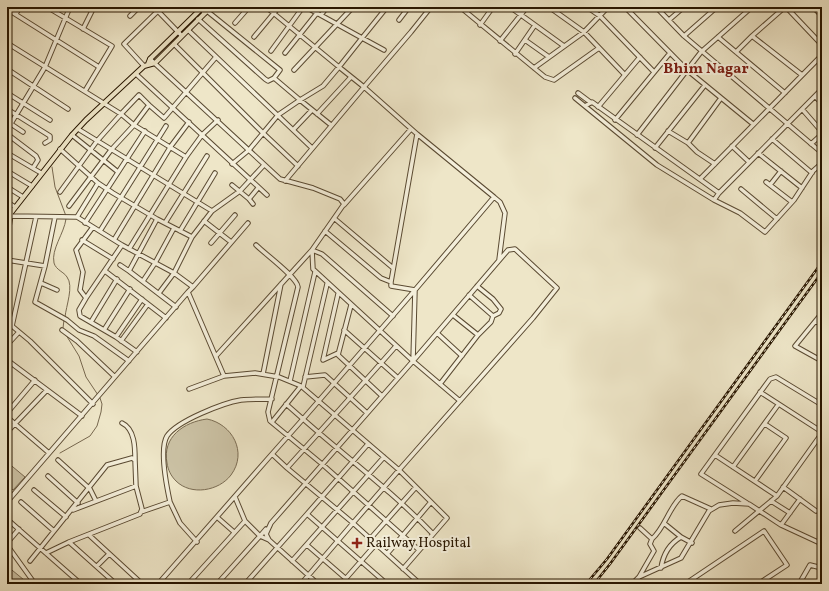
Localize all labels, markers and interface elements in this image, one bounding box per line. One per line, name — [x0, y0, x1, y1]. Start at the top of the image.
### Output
district label: Bhim Nagar — [663, 59, 749, 80]
place label: Railway Hospital — [366, 534, 471, 553]
marker: Railway Hospital — [351, 537, 363, 549]

